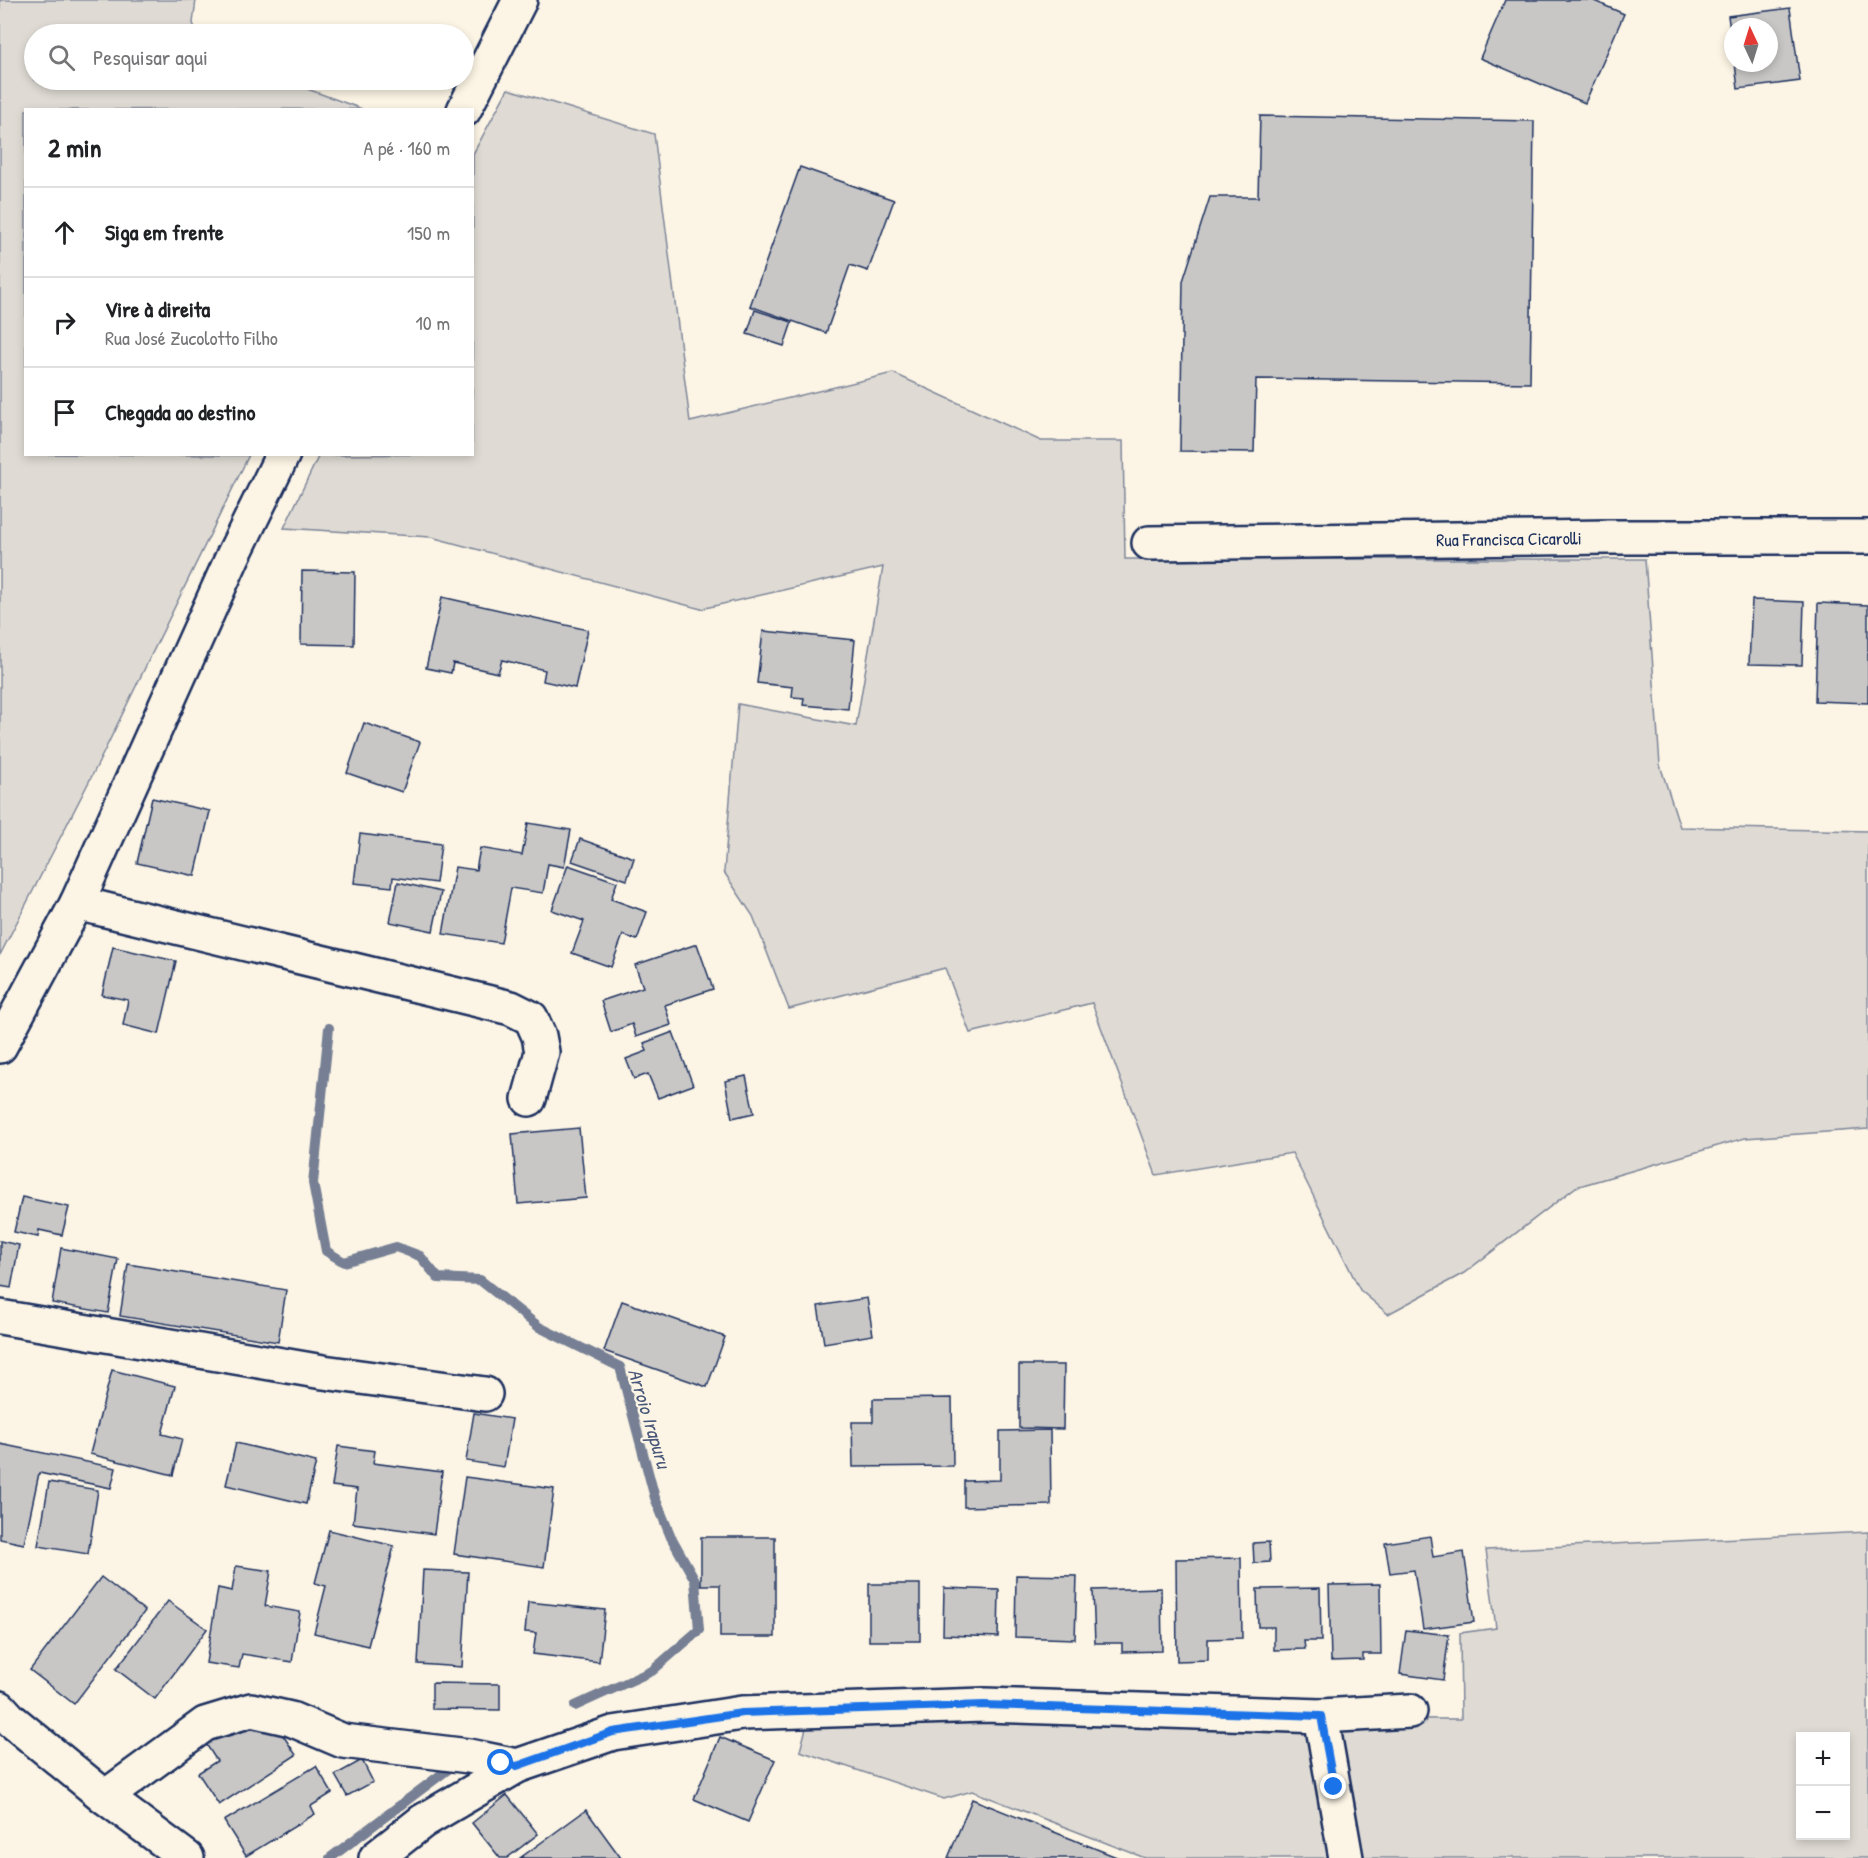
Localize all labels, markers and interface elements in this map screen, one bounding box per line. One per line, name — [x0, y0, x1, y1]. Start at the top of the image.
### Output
north arrow — [1724, 18, 1778, 72]
search box — [24, 24, 474, 90]
icon: search — [45, 41, 78, 74]
text: Pesquisar aqui — [93, 42, 208, 72]
text: 2 min — [48, 130, 101, 165]
text: A pé · 160 m — [364, 134, 450, 161]
icon: ahead — [48, 216, 81, 249]
text: Siga em frente — [105, 217, 224, 247]
text: 150 m — [407, 219, 450, 246]
text: Vire à direita — [105, 294, 210, 324]
icon: right — [48, 306, 81, 339]
text: 10 m — [416, 309, 450, 336]
text: Rua José Zucolotto Filho — [105, 324, 278, 351]
icon: arrive — [48, 396, 81, 429]
text: Chegada ao destino — [105, 397, 255, 427]
street label: Rua Francisca Cicarolli — [1436, 525, 1582, 552]
water label: Arroio Irapuru — [621, 1365, 679, 1473]
map controls — [1796, 1732, 1850, 1840]
button: + — [1796, 1732, 1850, 1786]
route start — [487, 1749, 513, 1775]
route end — [1320, 1773, 1346, 1799]
button: − — [1796, 1786, 1850, 1840]

